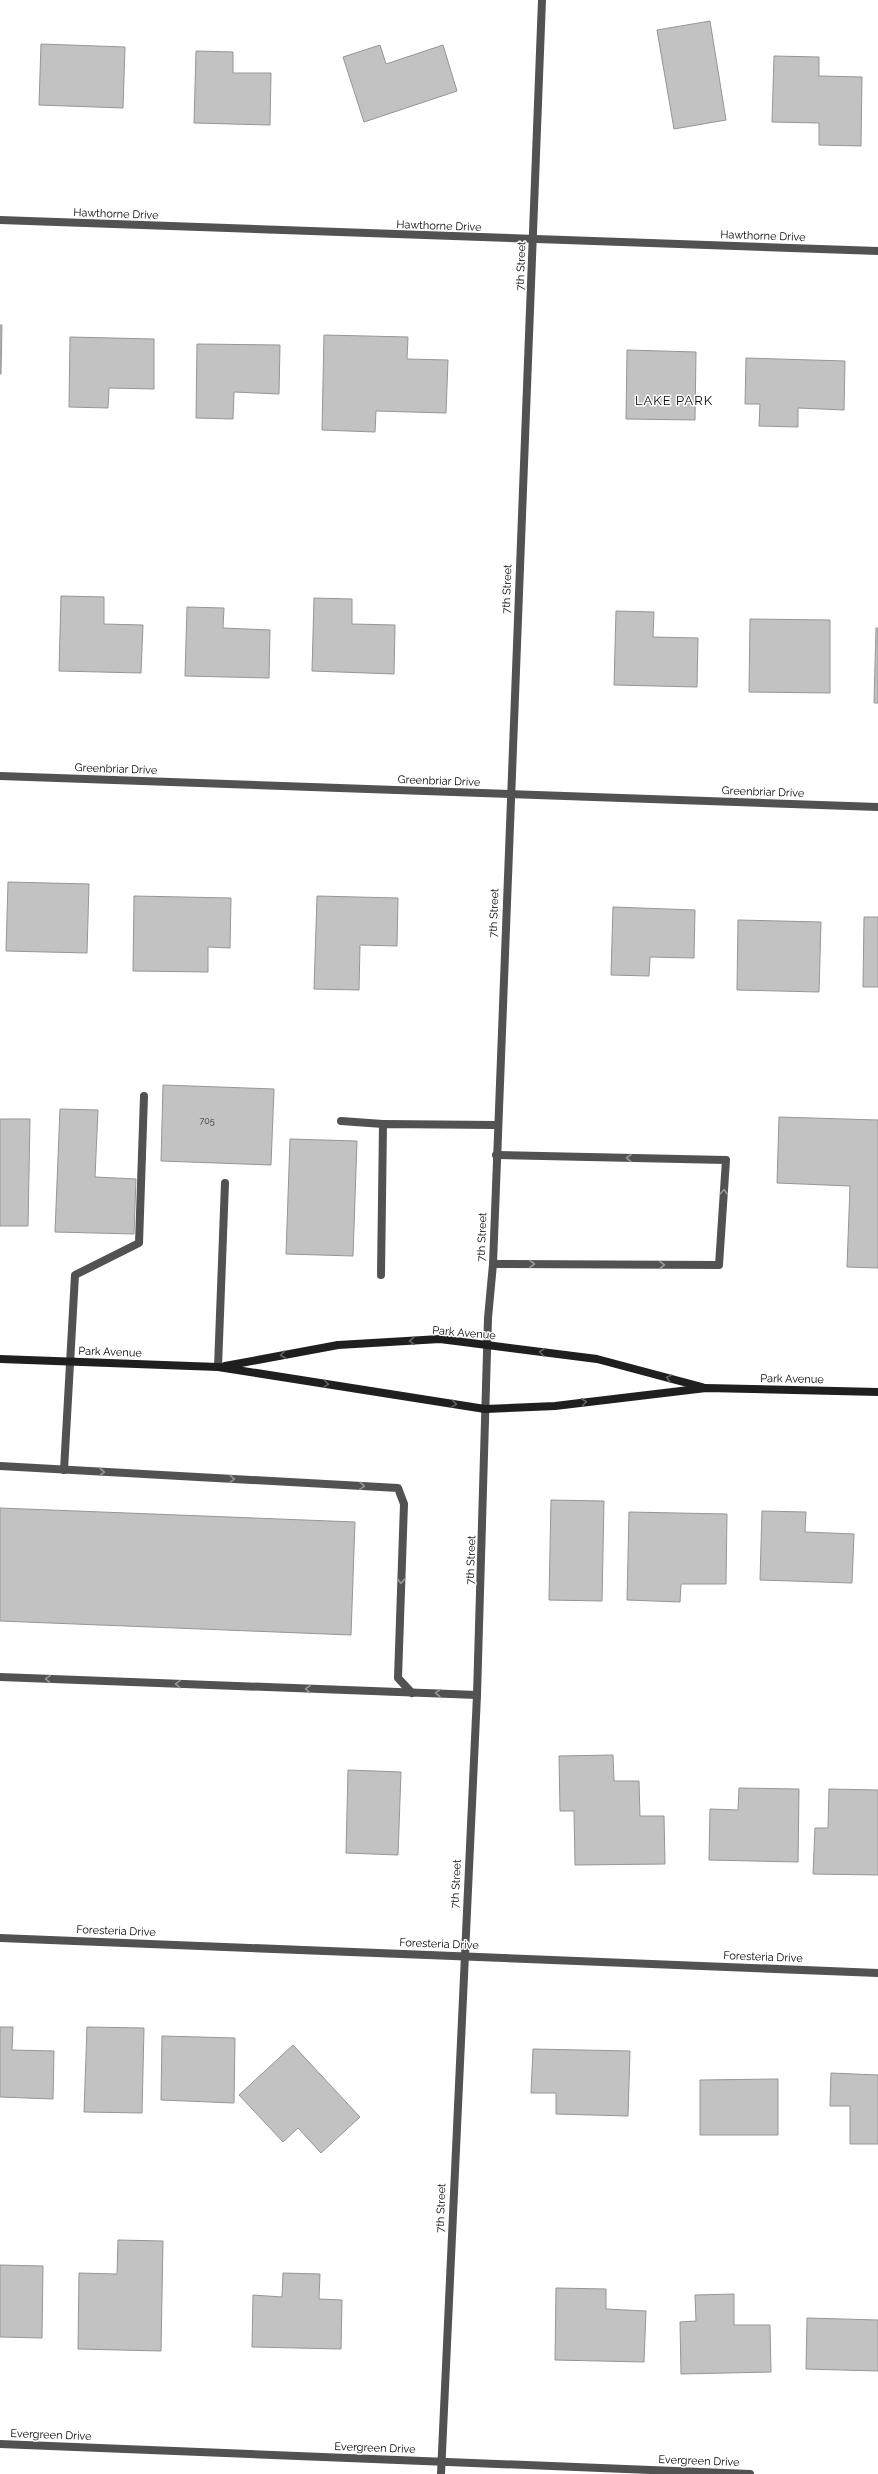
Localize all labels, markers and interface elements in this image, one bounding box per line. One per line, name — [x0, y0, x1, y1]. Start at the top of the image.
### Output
street label: Hawthorne Drive — [73, 206, 159, 222]
street label: Hawthorne Drive — [396, 218, 482, 234]
street label: Hawthorne Drive — [720, 228, 806, 244]
street label: 7th Street — [514, 241, 528, 291]
district label: LAKE PARK — [635, 393, 713, 408]
street label: 7th Street — [500, 564, 514, 614]
street label: Greenbriar Drive — [75, 761, 158, 777]
street label: Greenbriar Drive — [398, 773, 481, 789]
street label: Greenbriar Drive — [722, 784, 805, 800]
street label: 7th Street — [487, 888, 501, 938]
house number: 705 — [199, 1116, 215, 1126]
one-way arrow — [626, 1154, 632, 1162]
one-way arrow — [720, 1189, 728, 1195]
street label: 7th Street — [475, 1212, 489, 1262]
one-way arrow — [529, 1260, 535, 1268]
one-way arrow — [659, 1261, 665, 1269]
street label: Park Avenue — [432, 1324, 497, 1342]
one-way arrow — [409, 1336, 415, 1345]
street label: Park Avenue — [78, 1344, 143, 1360]
one-way arrow — [539, 1348, 545, 1357]
one-way arrow — [280, 1350, 287, 1359]
street label: Park Avenue — [760, 1372, 824, 1386]
one-way arrow — [665, 1374, 672, 1383]
one-way arrow — [323, 1379, 329, 1388]
one-way arrow — [581, 1398, 587, 1407]
one-way arrow — [451, 1399, 457, 1408]
one-way arrow — [99, 1467, 106, 1476]
one-way arrow — [229, 1474, 235, 1483]
one-way arrow — [359, 1482, 365, 1490]
street label: 7th Street — [464, 1535, 478, 1585]
one-way arrow — [397, 1578, 406, 1584]
one-way arrow — [45, 1675, 51, 1684]
one-way arrow — [175, 1680, 181, 1689]
one-way arrow — [305, 1685, 311, 1694]
one-way arrow — [435, 1689, 441, 1698]
street label: 7th Street — [448, 1859, 464, 1909]
street label: Foresteria Drive — [76, 1923, 156, 1939]
street label: Foresteria Drive — [399, 1936, 479, 1952]
street label: Foresteria Drive — [723, 1949, 803, 1965]
street label: 7th Street — [434, 2183, 448, 2233]
street label: Evergreen Drive — [10, 2427, 92, 2443]
street label: Evergreen Drive — [334, 2440, 416, 2456]
street label: Evergreen Drive — [658, 2453, 740, 2469]

